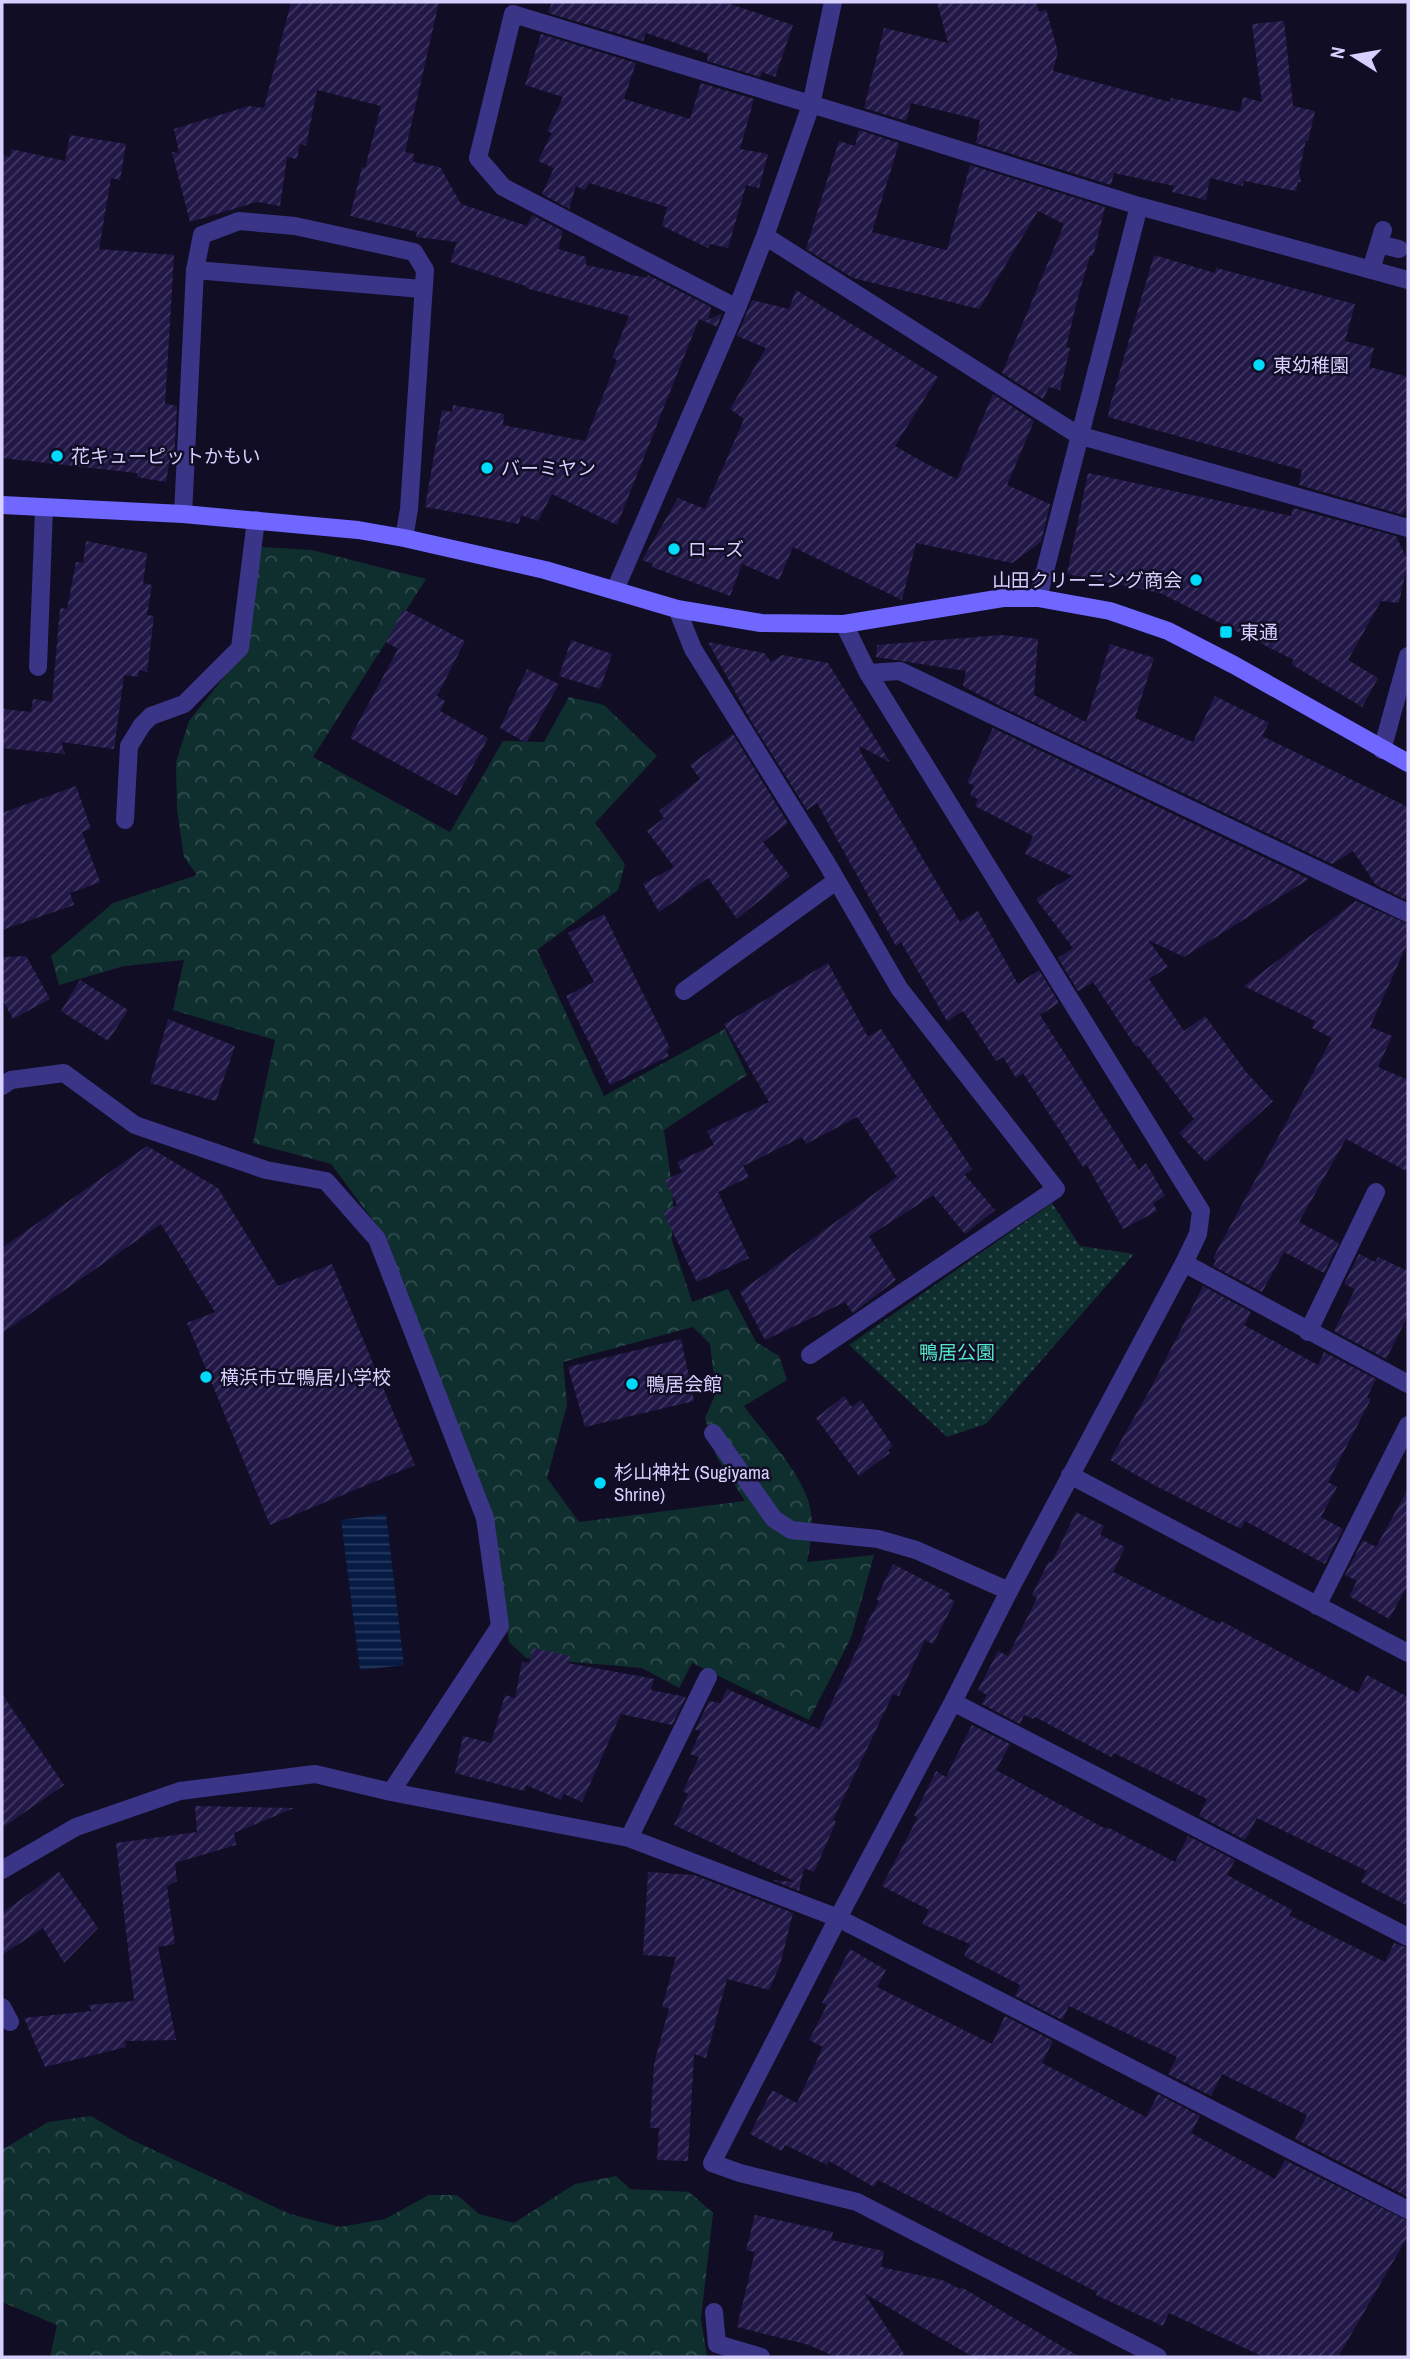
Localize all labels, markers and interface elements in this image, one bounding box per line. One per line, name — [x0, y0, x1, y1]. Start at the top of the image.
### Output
north arrow — [1319, 21, 1389, 91]
text: N — [1323, 45, 1351, 61]
place label: 東幼稚園 — [1273, 352, 1349, 378]
marker: 東幼稚園 — [1251, 357, 1267, 373]
place label: 花キューピットかもい — [71, 443, 261, 469]
marker: 花キューピットかもい — [49, 448, 65, 464]
place label: バーミヤン — [501, 455, 596, 481]
marker: バーミヤン — [479, 460, 495, 476]
place label: ローズ — [688, 536, 744, 562]
marker: ローズ — [666, 541, 682, 557]
place label: 山田クリーニング商会 — [992, 567, 1182, 593]
marker: 山田クリーニング商会 — [1188, 572, 1204, 588]
place label: 東通 — [1240, 619, 1278, 645]
marker: 東通 — [1218, 624, 1234, 640]
park label: 鴨居公園 — [919, 1339, 995, 1365]
place label: 横浜市立鴨居小学校 — [220, 1364, 391, 1390]
marker: 横浜市立鴨居小学校 — [198, 1369, 214, 1385]
place label: 鴨居会館 — [646, 1371, 722, 1397]
marker: 鴨居会館 — [624, 1376, 640, 1392]
place label: 杉山神社 (Sugiyama Shrine) — [614, 1459, 770, 1507]
marker: 杉山神社 (Sugiyama Shrine) — [592, 1475, 608, 1491]

